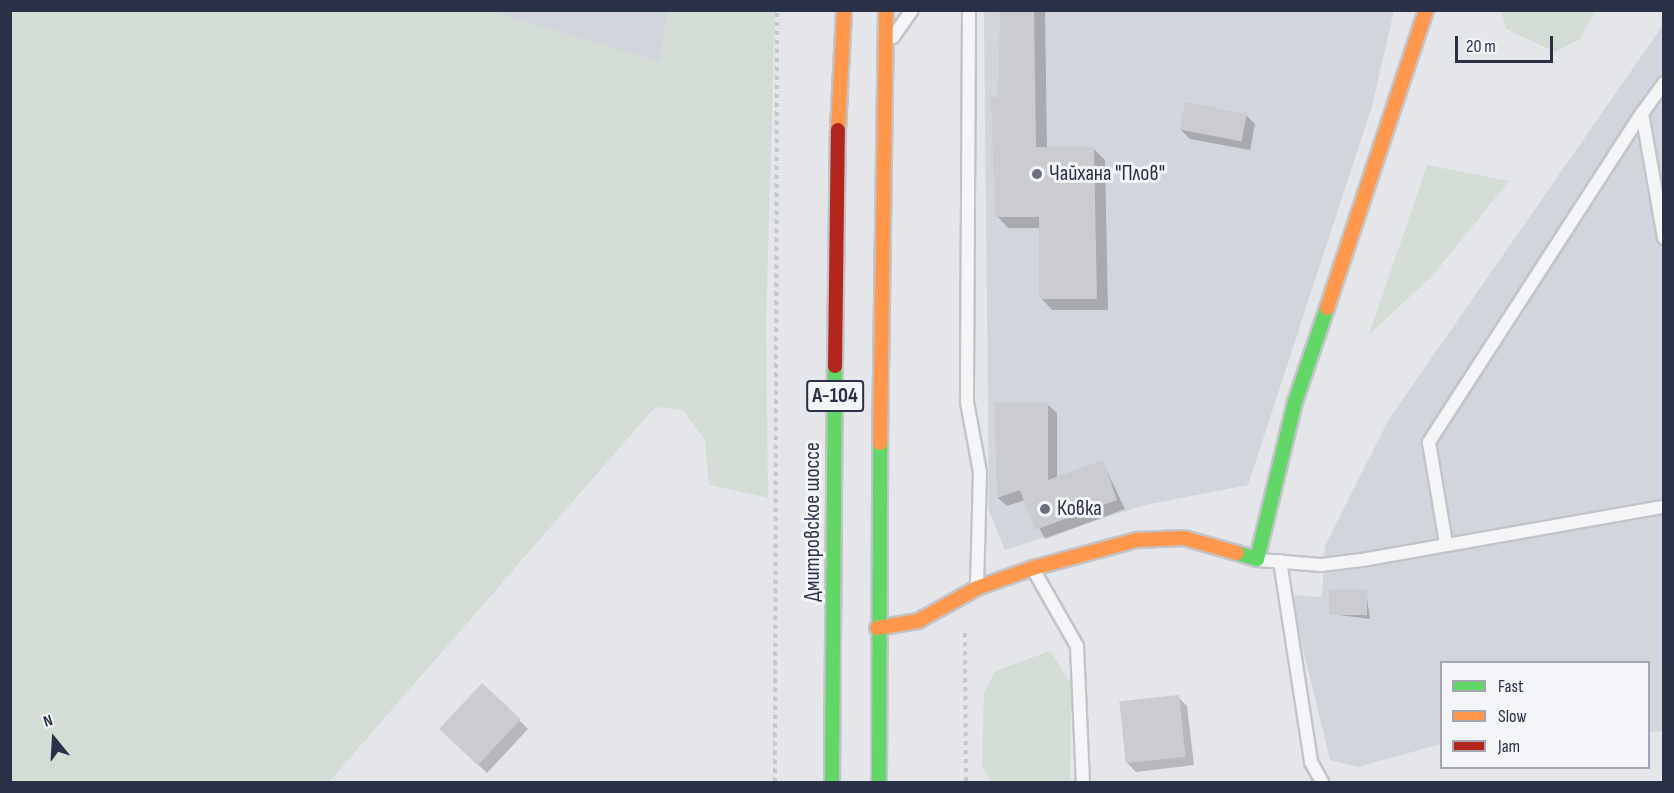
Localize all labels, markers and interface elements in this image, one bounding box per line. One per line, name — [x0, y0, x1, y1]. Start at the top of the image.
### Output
scale bar — [1458, 24, 1556, 62]
text: 20 m — [1466, 36, 1496, 57]
place label: Чайхана "Плов" — [1049, 161, 1165, 187]
marker: Чайхана "Плов" — [1030, 167, 1044, 181]
road number: А-104 — [805, 378, 865, 414]
street label: Дмитровское шоссе — [800, 442, 826, 602]
place label: Ковка — [1057, 496, 1102, 522]
marker: Ковка — [1038, 502, 1052, 516]
legend — [1440, 661, 1650, 769]
text: Fast — [1498, 676, 1523, 697]
text: Slow — [1498, 706, 1527, 727]
north arrow — [24, 709, 84, 769]
text: N — [41, 711, 55, 732]
text: Jam — [1498, 736, 1520, 757]

